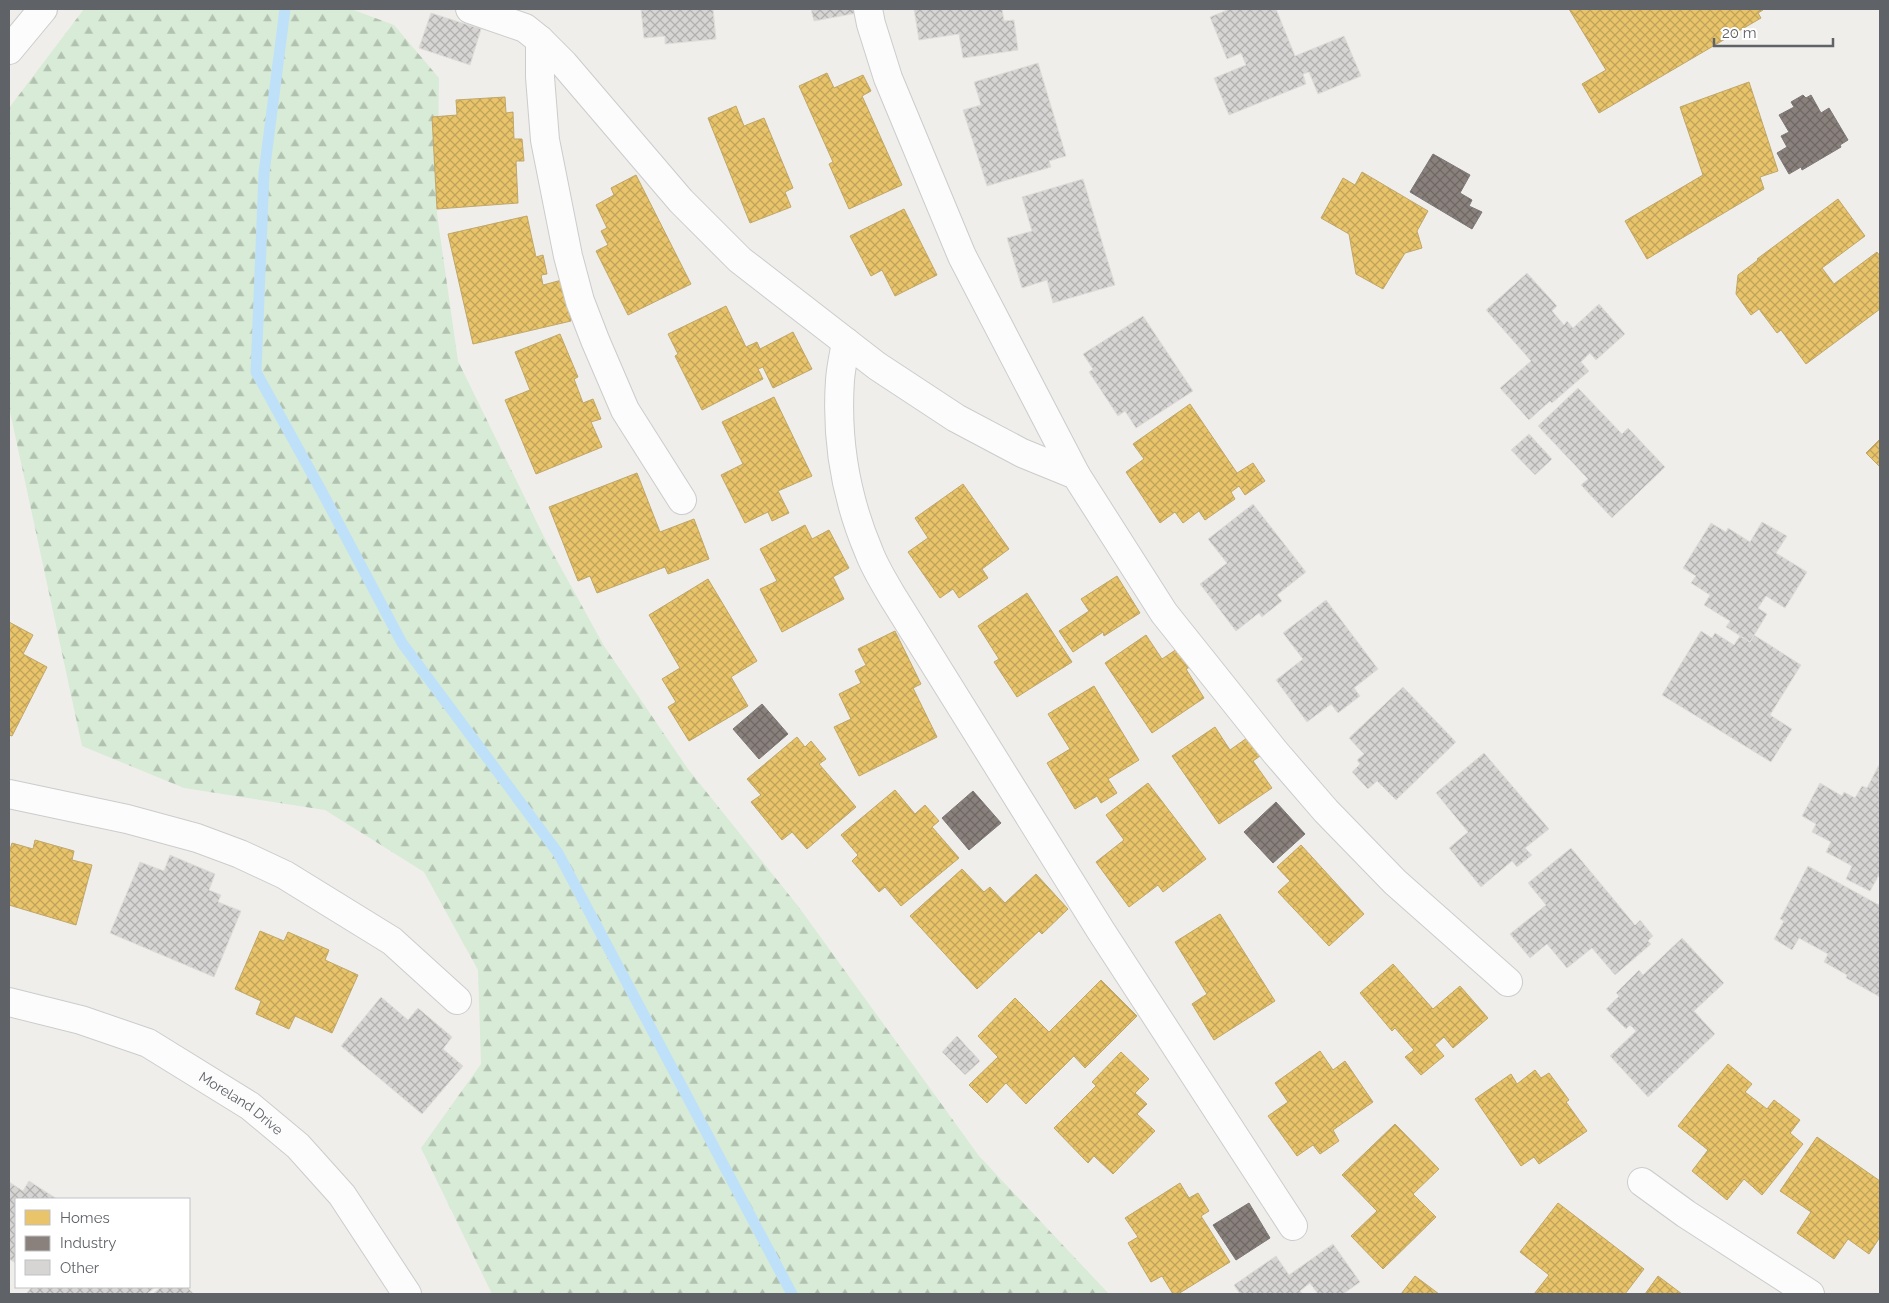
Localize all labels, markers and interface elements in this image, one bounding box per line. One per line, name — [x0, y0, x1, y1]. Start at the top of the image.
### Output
scale bar — [1714, 15, 1833, 47]
text: 20 m — [1722, 24, 1757, 42]
street label: Moreland Drive — [196, 1069, 286, 1138]
legend — [15, 1198, 190, 1288]
text: Homes — [60, 1209, 110, 1227]
text: Industry — [60, 1234, 116, 1252]
text: Other — [60, 1259, 100, 1277]

